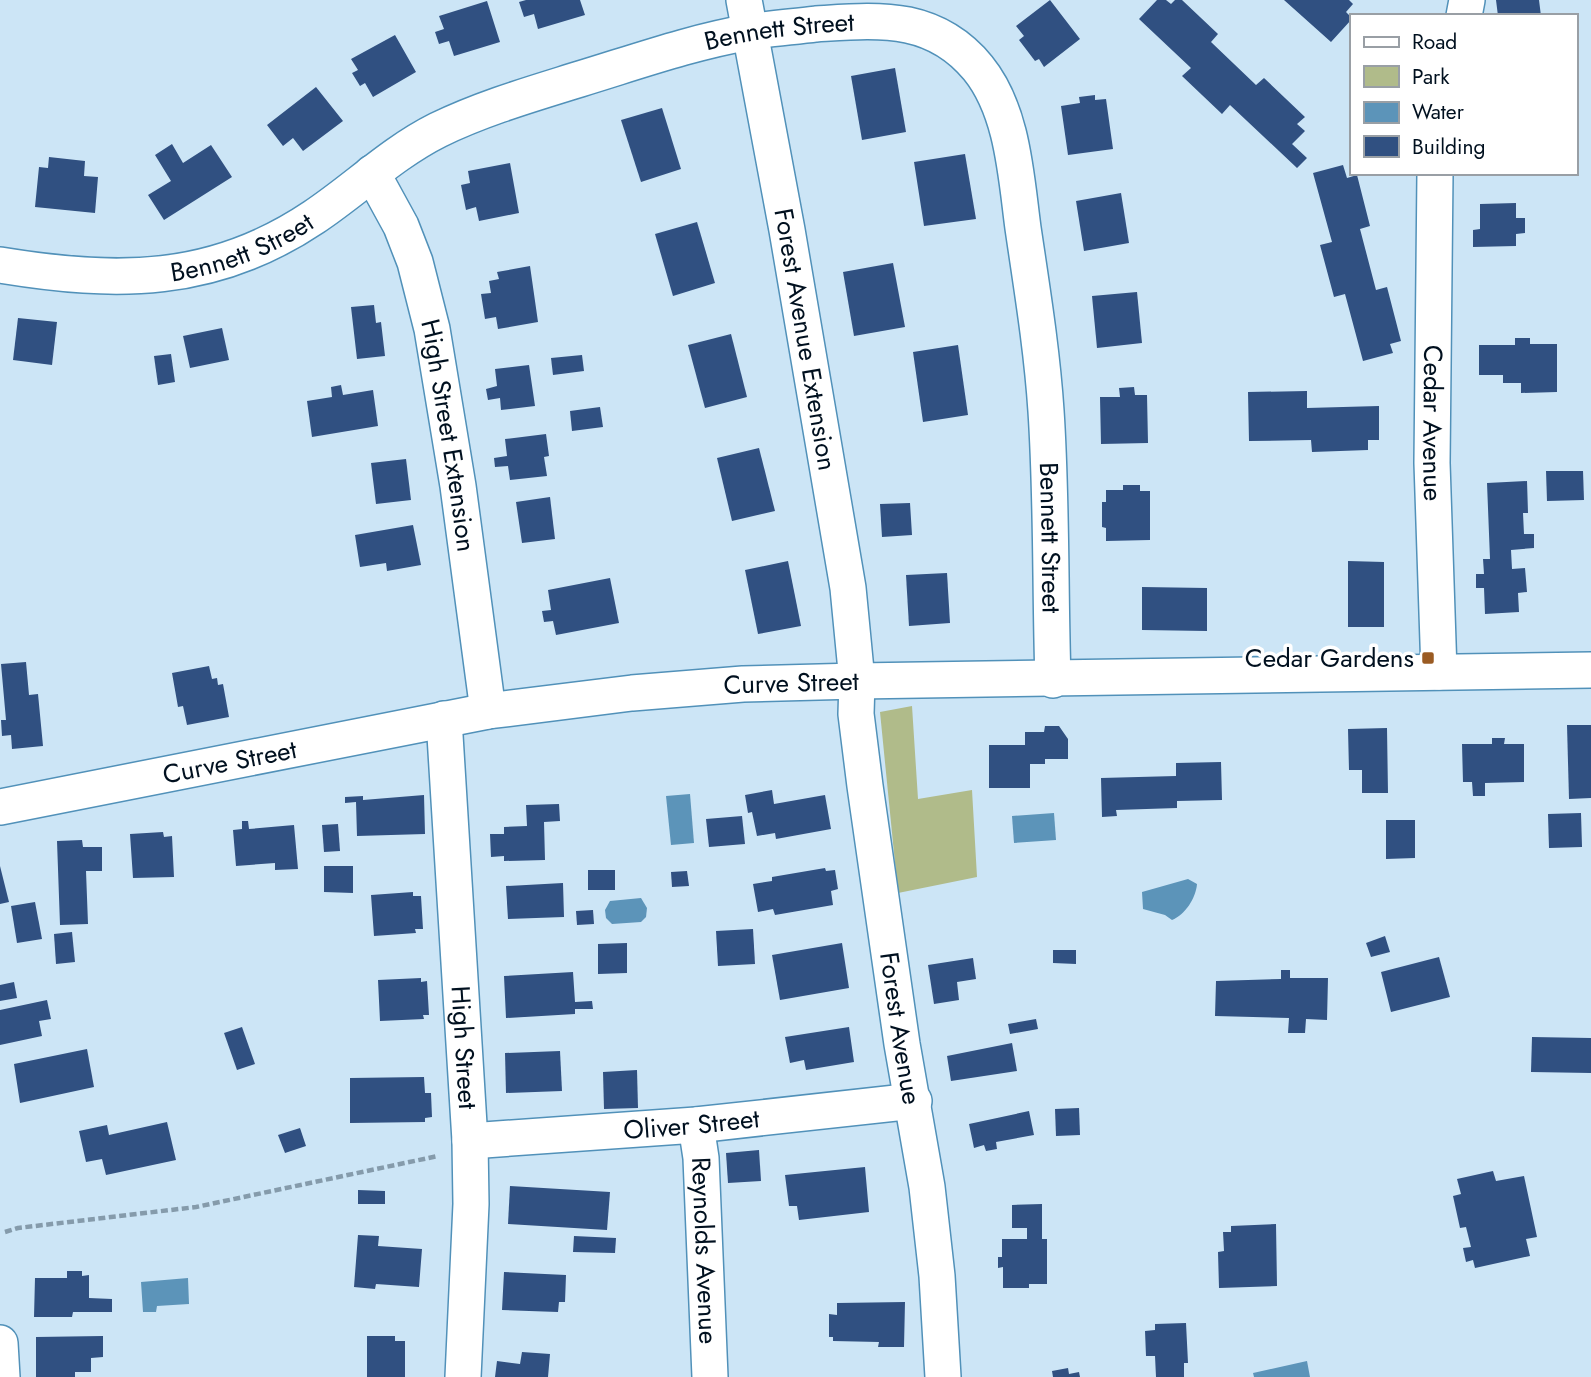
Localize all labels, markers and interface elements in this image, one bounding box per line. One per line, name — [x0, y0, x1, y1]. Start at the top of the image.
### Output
street label: Bennett Street — [700, 3, 856, 60]
legend — [1350, 14, 1577, 175]
text: Road — [1412, 27, 1457, 57]
text: Park — [1412, 62, 1450, 92]
text: Water — [1412, 97, 1465, 127]
text: Building — [1412, 132, 1485, 162]
street label: Bennett Street — [168, 203, 321, 291]
street label: Forest Avenue Extension — [764, 205, 847, 473]
street label: High Street Extension — [411, 315, 486, 554]
street label: Cedar Avenue — [1413, 345, 1452, 502]
street label: Bennett Street — [1030, 462, 1071, 614]
place label: Cedar Gardens — [1245, 639, 1414, 677]
marker: Cedar Gardens — [1420, 650, 1436, 666]
street label: Curve Street — [722, 662, 860, 705]
street label: Curve Street — [159, 730, 300, 794]
street label: Forest Avenue — [870, 949, 931, 1108]
street label: High Street — [441, 984, 487, 1111]
street label: Oliver Street — [622, 1099, 762, 1149]
street label: Reynolds Avenue — [682, 1156, 728, 1345]

